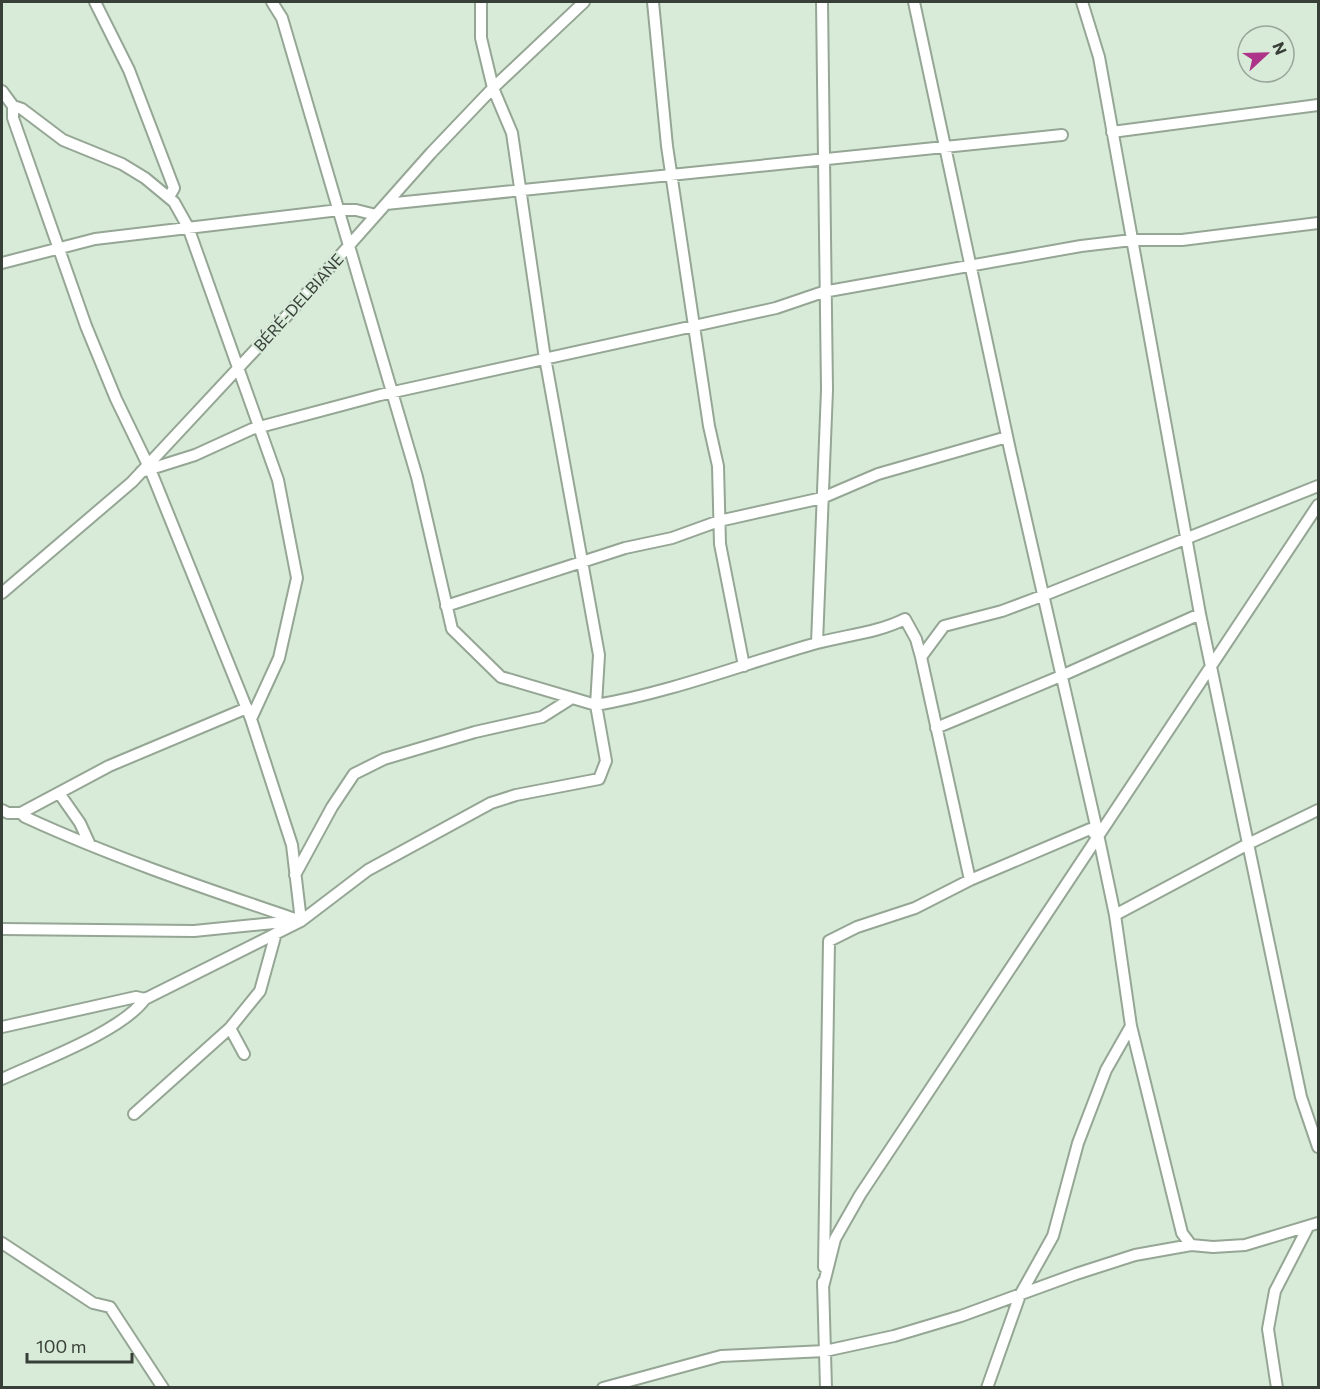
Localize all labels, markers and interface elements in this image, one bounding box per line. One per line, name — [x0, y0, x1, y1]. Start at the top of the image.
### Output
north arrow — [1236, 24, 1296, 84]
text: N — [1269, 39, 1291, 57]
street label: BÉRÉ-DELBIANE — [249, 249, 347, 355]
scale bar — [27, 1326, 132, 1364]
text: 100 m — [36, 1335, 86, 1357]

